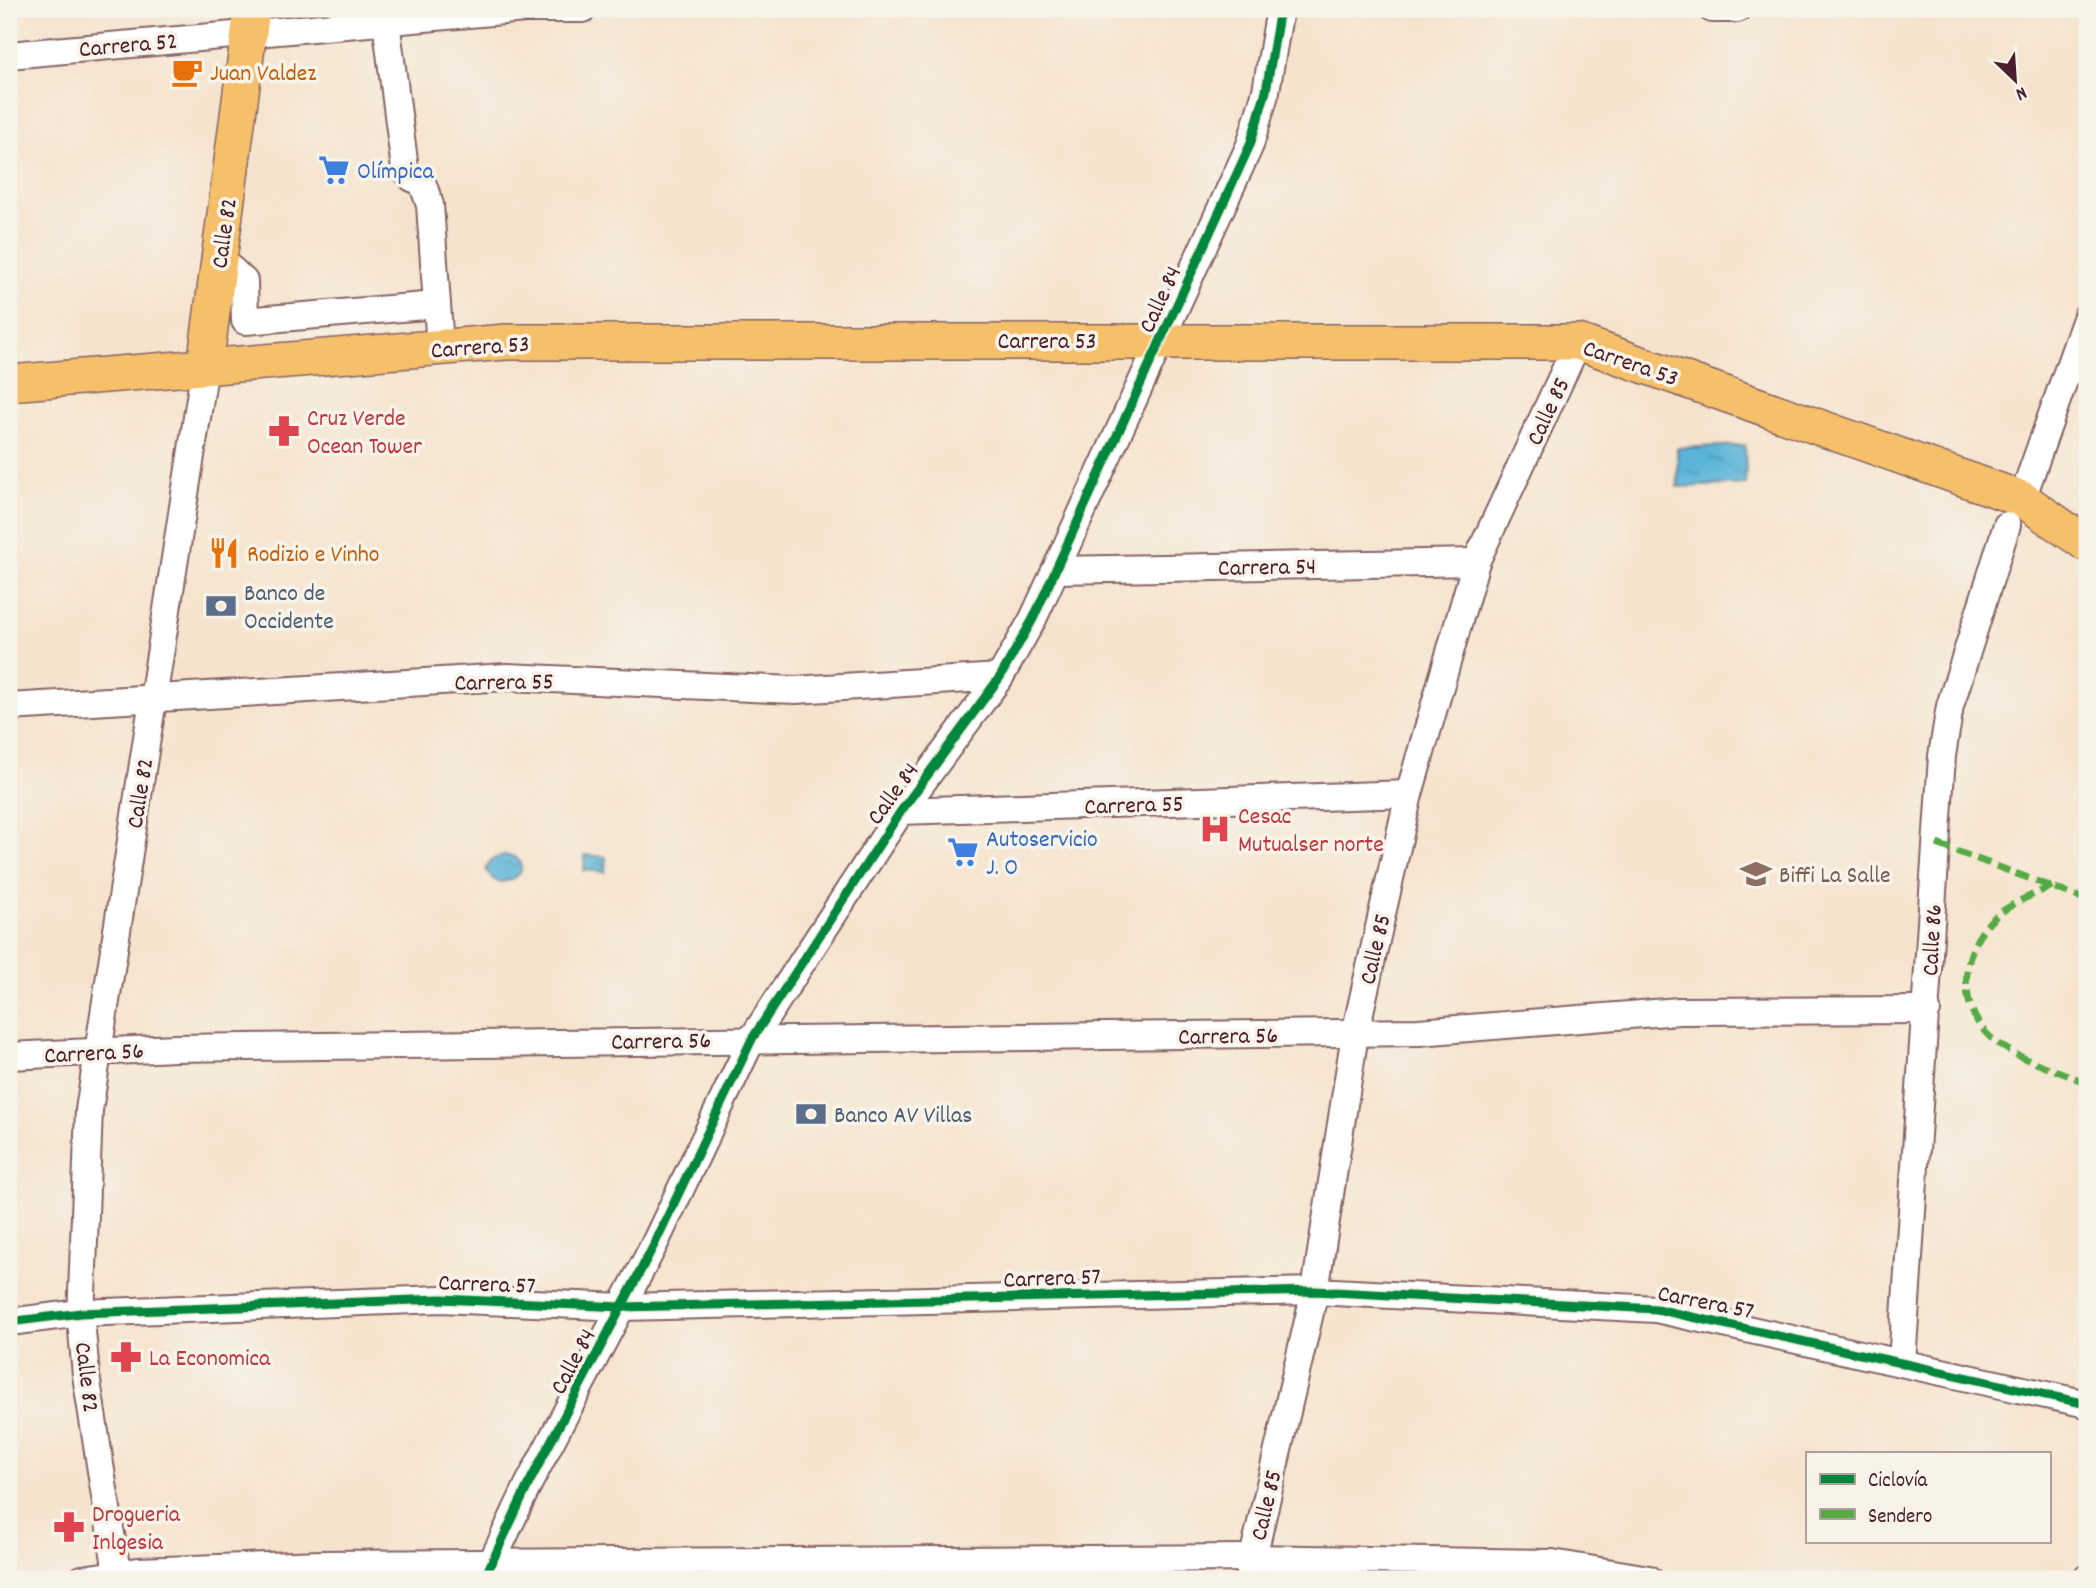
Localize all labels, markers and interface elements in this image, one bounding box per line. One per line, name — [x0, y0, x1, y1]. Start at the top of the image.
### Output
street label: Carrera 52 — [78, 26, 179, 68]
north arrow — [1980, 46, 2050, 116]
cafe icon: Juan Valdez — [170, 55, 204, 89]
place label: Juan Valdez — [210, 58, 316, 92]
text: N — [2011, 78, 2031, 106]
supermarket icon: Olímpica — [317, 153, 351, 187]
place label: Olímpica — [357, 156, 434, 190]
street label: Calle 82 — [204, 196, 248, 271]
street label: Calle 84 — [1131, 261, 1192, 339]
street label: Carrera 53 — [998, 326, 1096, 360]
street label: Carrera 53 — [430, 329, 531, 369]
street label: Carrera 53 — [1578, 333, 1682, 397]
street label: Calle 85 — [1519, 373, 1580, 452]
place label: Cruz Verde Ocean Tower — [307, 403, 422, 465]
pharmacy icon: Cruz Verde Ocean Tower — [267, 414, 301, 448]
restaurant icon: Rodizio e Vinho — [207, 536, 241, 570]
place label: Rodizio e Vinho — [247, 539, 379, 573]
street label: Carrera 54 — [1218, 551, 1316, 587]
place label: Banco de Occidente — [244, 578, 334, 640]
bank icon: Banco de Occidente — [204, 589, 238, 623]
street label: Carrera 55 — [454, 666, 554, 702]
street label: Calle 82 — [120, 756, 164, 831]
street label: Calle 84 — [860, 756, 929, 833]
street label: Carrera 55 — [1084, 788, 1184, 826]
place label: Cesac Mutualser norte — [1238, 801, 1384, 863]
hospital icon: Cesac Mutualser norte — [1198, 812, 1232, 846]
place label: Autoservicio J. O — [986, 824, 1098, 886]
supermarket icon: Autoservicio J. O — [946, 835, 980, 869]
school or university icon: Biffi La Salle — [1739, 857, 1773, 891]
place label: Biffi La Salle — [1779, 860, 1891, 894]
street label: Calle 86 — [1915, 903, 1953, 977]
street label: Calle 85 — [1352, 911, 1402, 988]
street label: Carrera 56 — [1178, 1020, 1278, 1056]
street label: Carrera 56 — [611, 1025, 711, 1061]
street label: Carrera 56 — [43, 1035, 145, 1075]
bank icon: Banco AV Villas — [794, 1097, 828, 1131]
place label: Banco AV Villas — [834, 1100, 972, 1134]
street label: Carrera 57 — [1003, 1261, 1101, 1299]
street label: Carrera 57 — [438, 1267, 536, 1305]
street label: Carrera 57 — [1654, 1278, 1757, 1330]
street label: Calle 84 — [543, 1323, 606, 1401]
street label: Calle 82 — [64, 1340, 106, 1415]
pharmacy icon: La Economica — [109, 1340, 143, 1374]
place label: La Economica — [149, 1343, 271, 1377]
legend — [1806, 1452, 2050, 1542]
street label: Calle 85 — [1243, 1467, 1293, 1544]
text: Ciclovía — [1868, 1467, 1929, 1497]
place label: Drogueria Inlgesia — [92, 1499, 181, 1561]
text: Sendero — [1868, 1503, 1932, 1533]
pharmacy icon: Drogueria Inlgesia — [52, 1510, 86, 1544]

